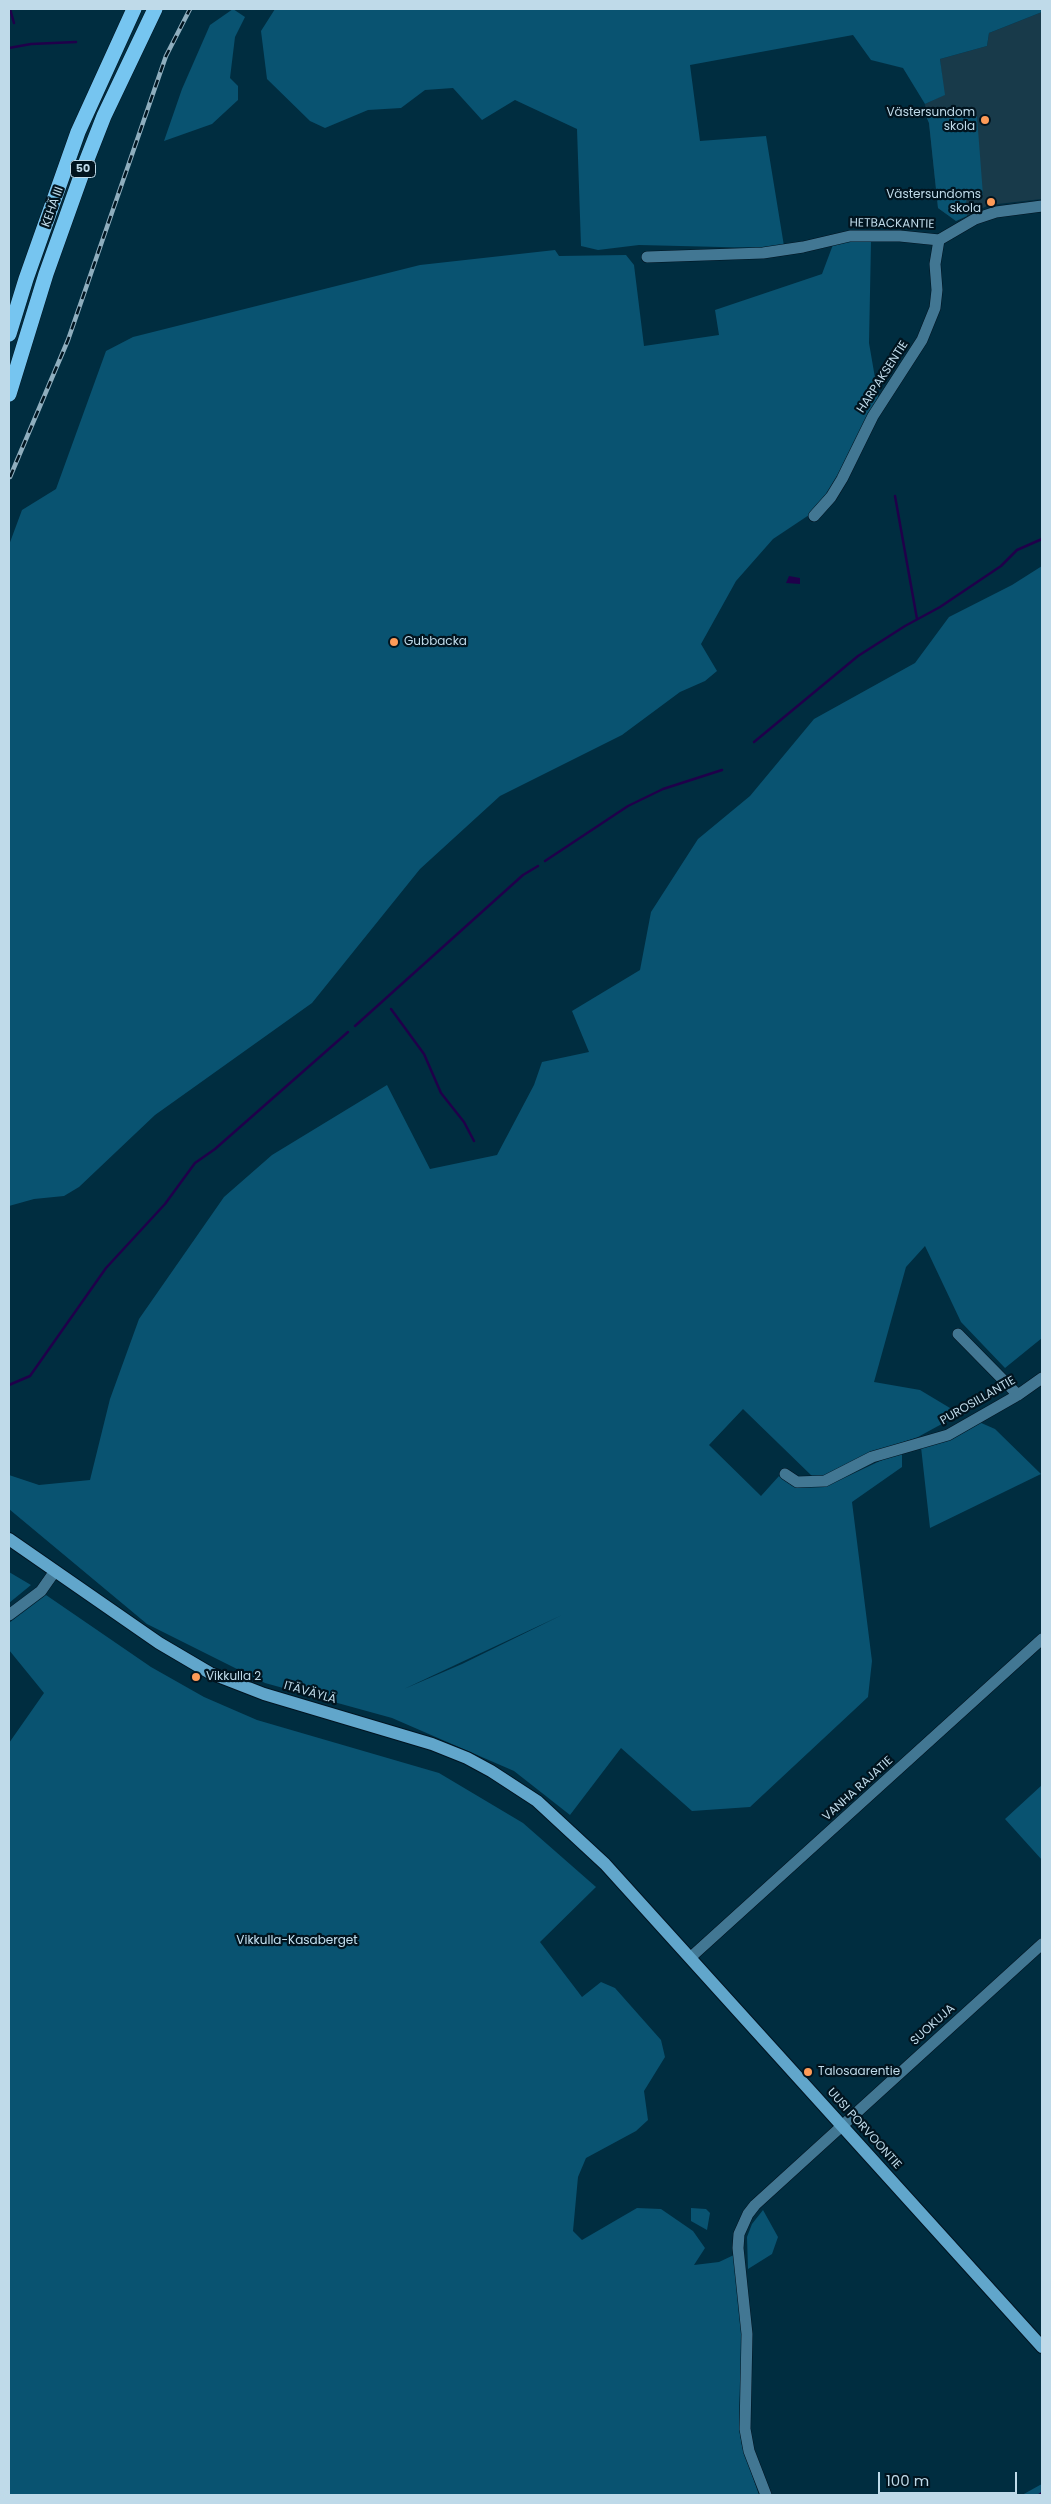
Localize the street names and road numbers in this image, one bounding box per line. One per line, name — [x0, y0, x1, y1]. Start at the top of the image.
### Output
road number: 50 — [70, 160, 96, 178]
street label: KEHÄ III — [39, 185, 67, 229]
street label: HETBACKANTIE — [849, 216, 935, 232]
street label: HARPAKSENTIE — [854, 338, 912, 416]
street label: PUROSILLANTIE — [938, 1374, 1018, 1428]
street label: ITÄVÄYLÄ — [282, 1679, 338, 1707]
street label: VANHA RAJATIE — [820, 1754, 896, 1824]
street label: SUOKUJA — [908, 2001, 958, 2049]
street label: UUSI PORVOONTIE — [824, 2086, 904, 2172]

